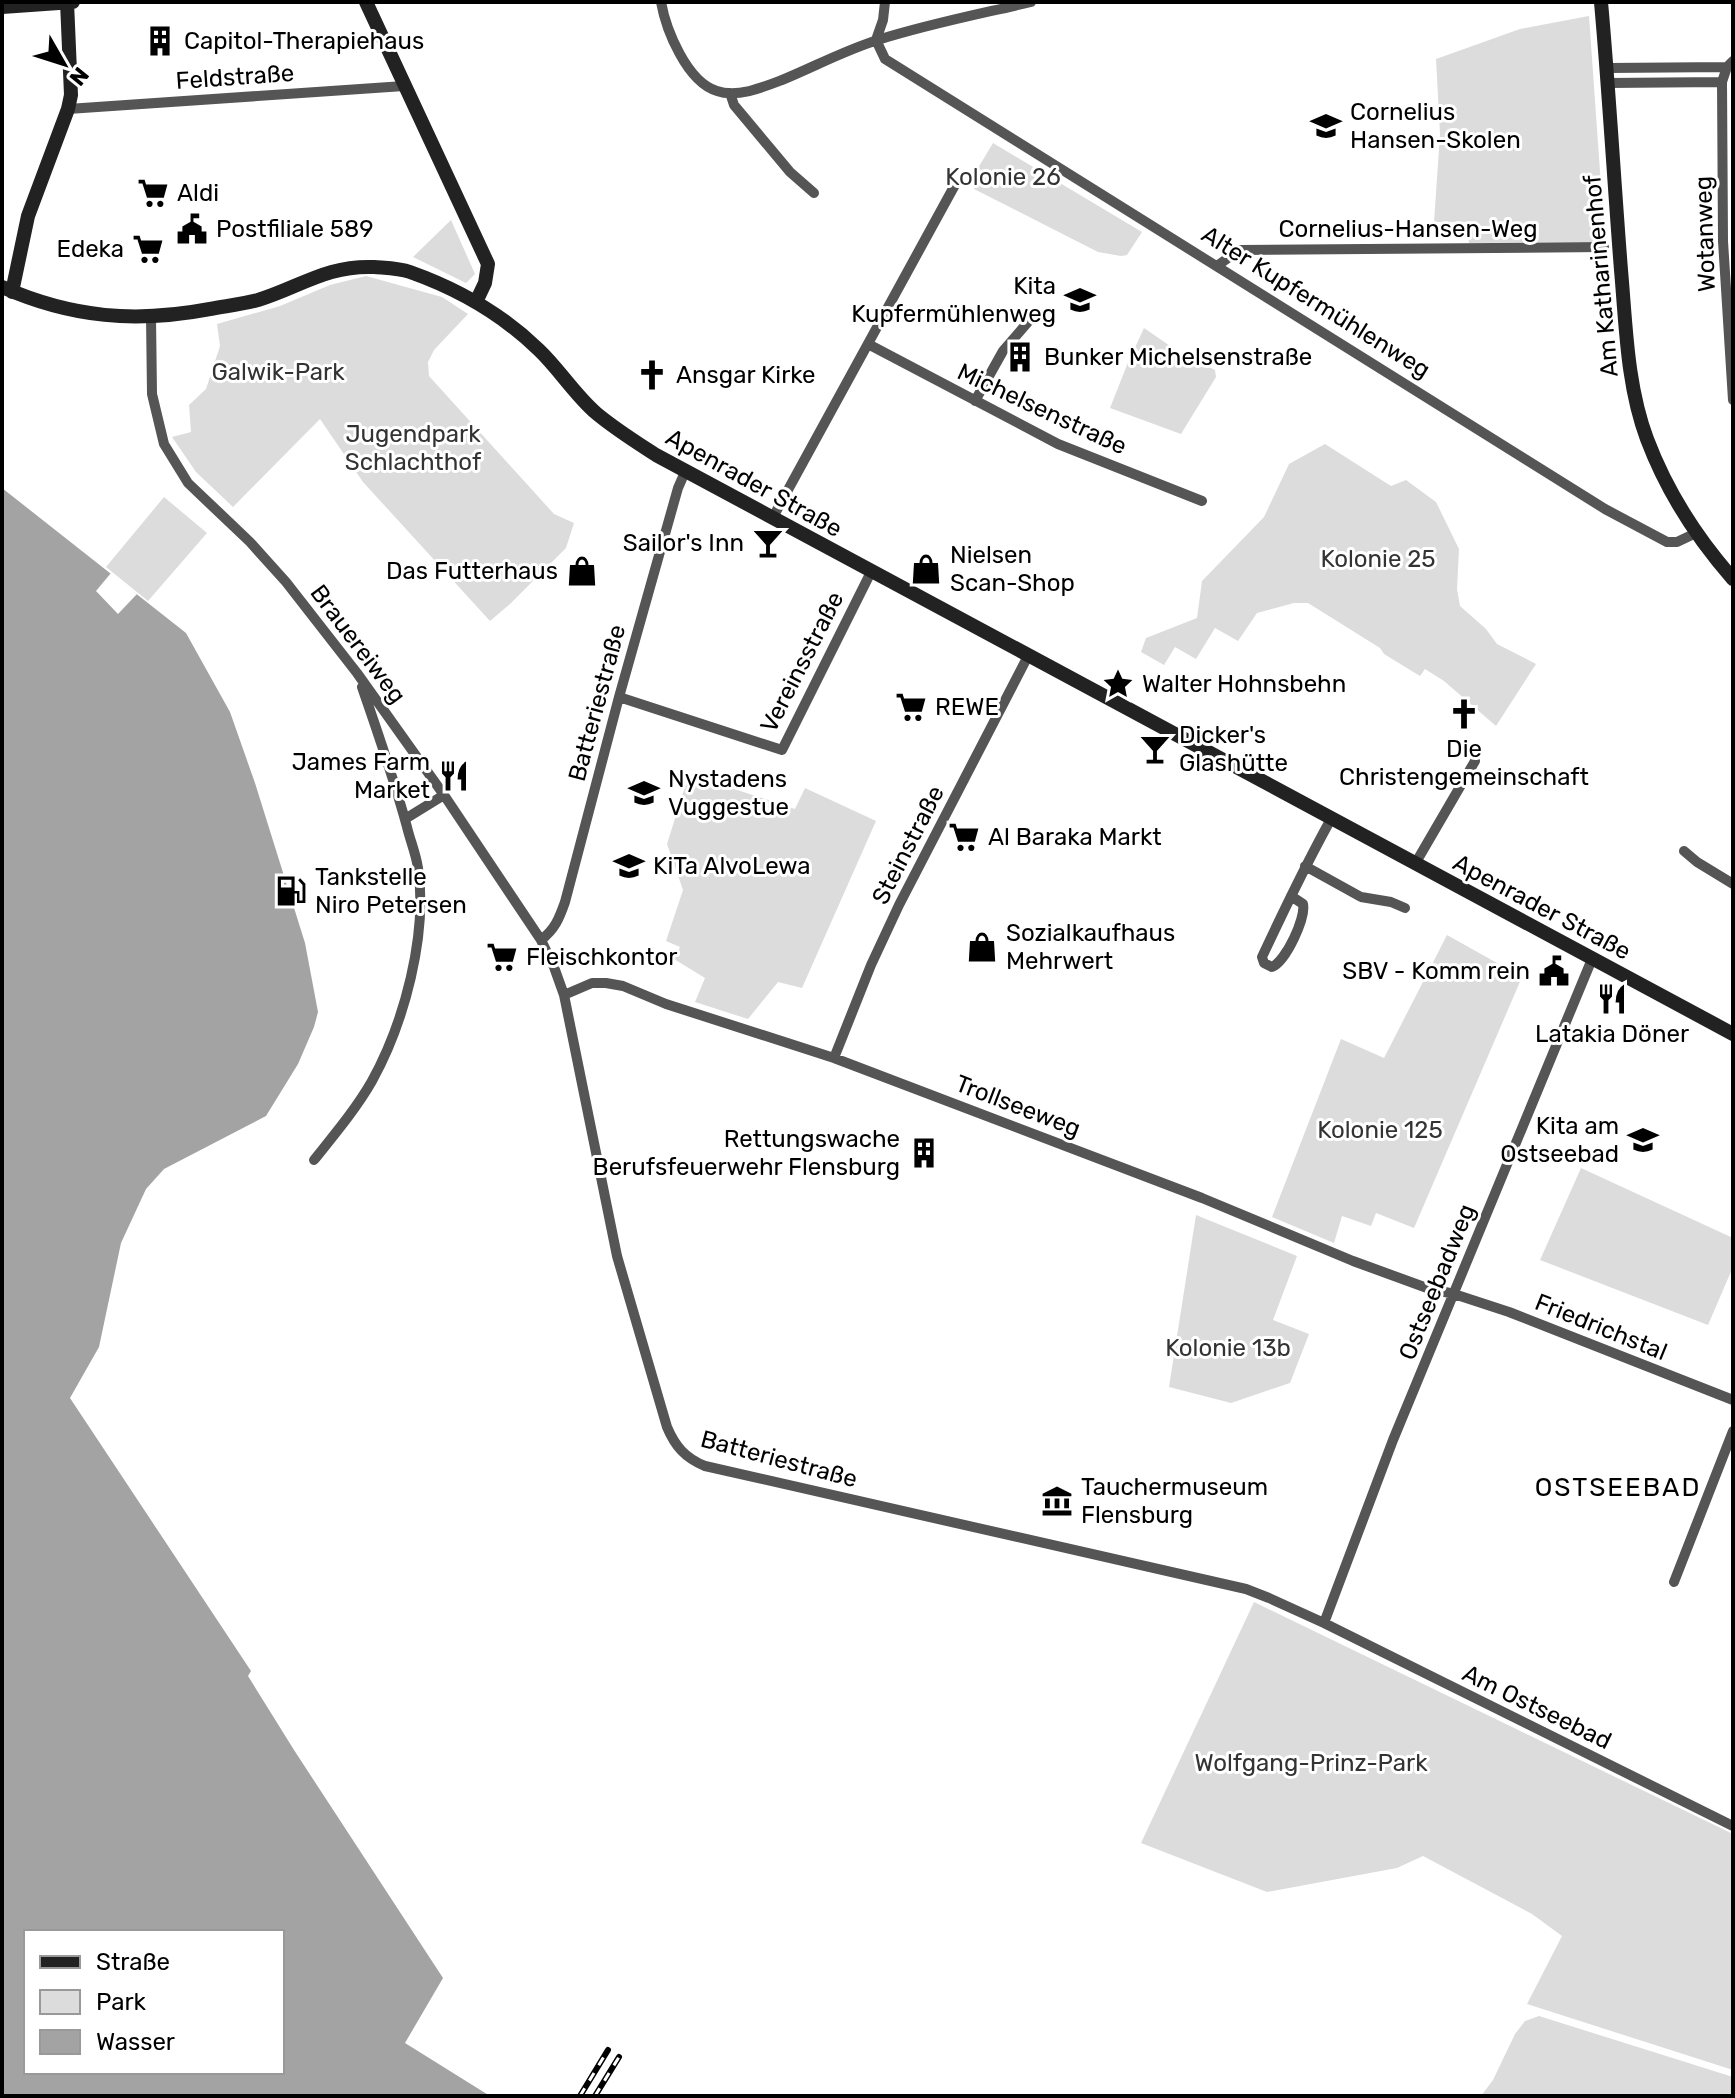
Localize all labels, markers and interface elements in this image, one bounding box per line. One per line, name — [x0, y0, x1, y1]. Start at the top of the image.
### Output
north arrow — [24, 24, 104, 104]
building icon: Capitol-Therapiehaus — [143, 24, 177, 58]
place label: Capitol-Therapiehaus — [184, 27, 424, 55]
street label: Feldstraße — [175, 59, 295, 95]
text: N — [64, 62, 95, 91]
place label: Cornelius Hansen-Skolen — [1350, 98, 1521, 154]
school or university icon: Cornelius Hansen-Skolen — [1309, 109, 1343, 143]
park label: Kolonie 26 — [945, 163, 1061, 191]
street label: Am Katharinenhof — [1578, 173, 1624, 378]
supermarket icon: Aldi — [136, 176, 170, 210]
street label: Wotanweg — [1689, 176, 1721, 292]
place label: Aldi — [177, 179, 219, 207]
public building icon: Postfiliale 589 — [175, 212, 209, 246]
place label: Postfiliale 589 — [216, 215, 374, 243]
street label: Cornelius-Hansen-Weg — [1278, 215, 1538, 243]
street label: Alter Kupfermühlenweg — [1197, 220, 1435, 384]
supermarket icon: Edeka — [131, 232, 165, 266]
place label: Edeka — [56, 235, 124, 263]
place label: Kita Kupfermühlenweg — [851, 272, 1056, 328]
school or university icon: Kita Kupfermühlenweg — [1063, 283, 1097, 317]
building icon: Bunker Michelsenstraße — [1003, 340, 1037, 374]
place label: Bunker Michelsenstraße — [1044, 343, 1312, 371]
park label: Galwik-Park — [211, 358, 345, 386]
church icon: Ansgar Kirke — [635, 358, 669, 392]
street label: Michelsenstraße — [953, 358, 1131, 460]
place label: Ansgar Kirke — [676, 361, 816, 389]
park label: Jugendpark Schlachthof — [345, 420, 482, 476]
street label: Apenrader Straße — [661, 423, 847, 543]
bar icon: Sailor's Inn — [751, 526, 785, 560]
place label: Sailor's Inn — [623, 529, 744, 557]
place label: Nielsen Scan-Shop — [950, 541, 1075, 597]
park label: Kolonie 25 — [1320, 545, 1436, 573]
shop icon: Nielsen Scan-Shop — [909, 552, 943, 586]
shop icon: Das Futterhaus — [565, 554, 599, 588]
place label: Das Futterhaus — [386, 557, 558, 585]
street label: Brauereiweg — [304, 579, 412, 709]
street label: Vereinsstraße — [755, 587, 849, 737]
street label: Batteriestraße — [563, 622, 631, 784]
place icon: Walter Hohnsbehn — [1101, 667, 1135, 701]
place label: Walter Hohnsbehn — [1142, 670, 1346, 698]
supermarket icon: REWE — [894, 690, 928, 724]
place label: REWE — [935, 693, 999, 721]
church icon: Die Christengemeinschaft — [1447, 697, 1481, 731]
place label: Dicker's Glashütte — [1179, 721, 1288, 777]
bar icon: Dicker's Glashütte — [1138, 732, 1172, 766]
place label: Die Christengemeinschaft — [1339, 735, 1589, 791]
place label: James Farm Market — [292, 748, 430, 804]
restaurant icon: James Farm Market — [437, 759, 471, 793]
place label: Nystadens Vuggestue — [668, 765, 789, 821]
school or university icon: Nystadens Vuggestue — [627, 776, 661, 810]
street label: Steinstraße — [866, 781, 950, 909]
supermarket icon: Al Baraka Markt — [947, 820, 981, 854]
place label: Al Baraka Markt — [988, 823, 1162, 851]
street label: Apenrader Straße — [1449, 848, 1635, 966]
school or university icon: KiTa AlvoLewa — [612, 849, 646, 883]
place label: KiTa AlvoLewa — [653, 852, 810, 880]
place label: Tankstelle Niro Petersen — [315, 863, 467, 919]
fuel station icon: Tankstelle Niro Petersen — [274, 874, 308, 908]
place label: Sozialkaufhaus Mehrwert — [1006, 919, 1175, 975]
shop icon: Sozialkaufhaus Mehrwert — [965, 930, 999, 964]
supermarket icon: Fleischkontor — [485, 940, 519, 974]
place label: Fleischkontor — [526, 943, 677, 971]
public building icon: SBV - Komm rein — [1537, 954, 1571, 988]
place label: SBV - Komm rein — [1342, 957, 1530, 985]
restaurant icon: Latakia Döner — [1595, 982, 1629, 1016]
place label: Latakia Döner — [1535, 1020, 1689, 1048]
street label: Trollseeweg — [951, 1069, 1085, 1143]
place label: Kita am Ostseebad — [1500, 1112, 1619, 1168]
park label: Kolonie 125 — [1317, 1116, 1443, 1144]
school or university icon: Kita am Ostseebad — [1626, 1123, 1660, 1157]
place label: Rettungswache Berufsfeuerwehr Flensburg — [593, 1125, 900, 1181]
building icon: Rettungswache Berufsfeuerwehr Flensburg — [907, 1136, 941, 1170]
street label: Ostseebadweg — [1393, 1200, 1481, 1364]
street label: Friedrichstal — [1531, 1288, 1671, 1366]
park label: Kolonie 13b — [1165, 1334, 1291, 1362]
street label: Batteriestraße — [698, 1425, 860, 1493]
district label: OSTSEEBAD — [1535, 1472, 1701, 1503]
place label: Tauchermuseum Flensburg — [1081, 1473, 1268, 1529]
museum icon: Tauchermuseum Flensburg — [1040, 1484, 1074, 1518]
street label: Am Ostseebad — [1458, 1659, 1616, 1755]
park label: Wolfgang-Prinz-Park — [1194, 1749, 1428, 1777]
legend — [24, 1930, 284, 2074]
text: Straße — [96, 1948, 170, 1976]
text: Park — [96, 1988, 147, 2016]
text: Wasser — [96, 2028, 175, 2056]

